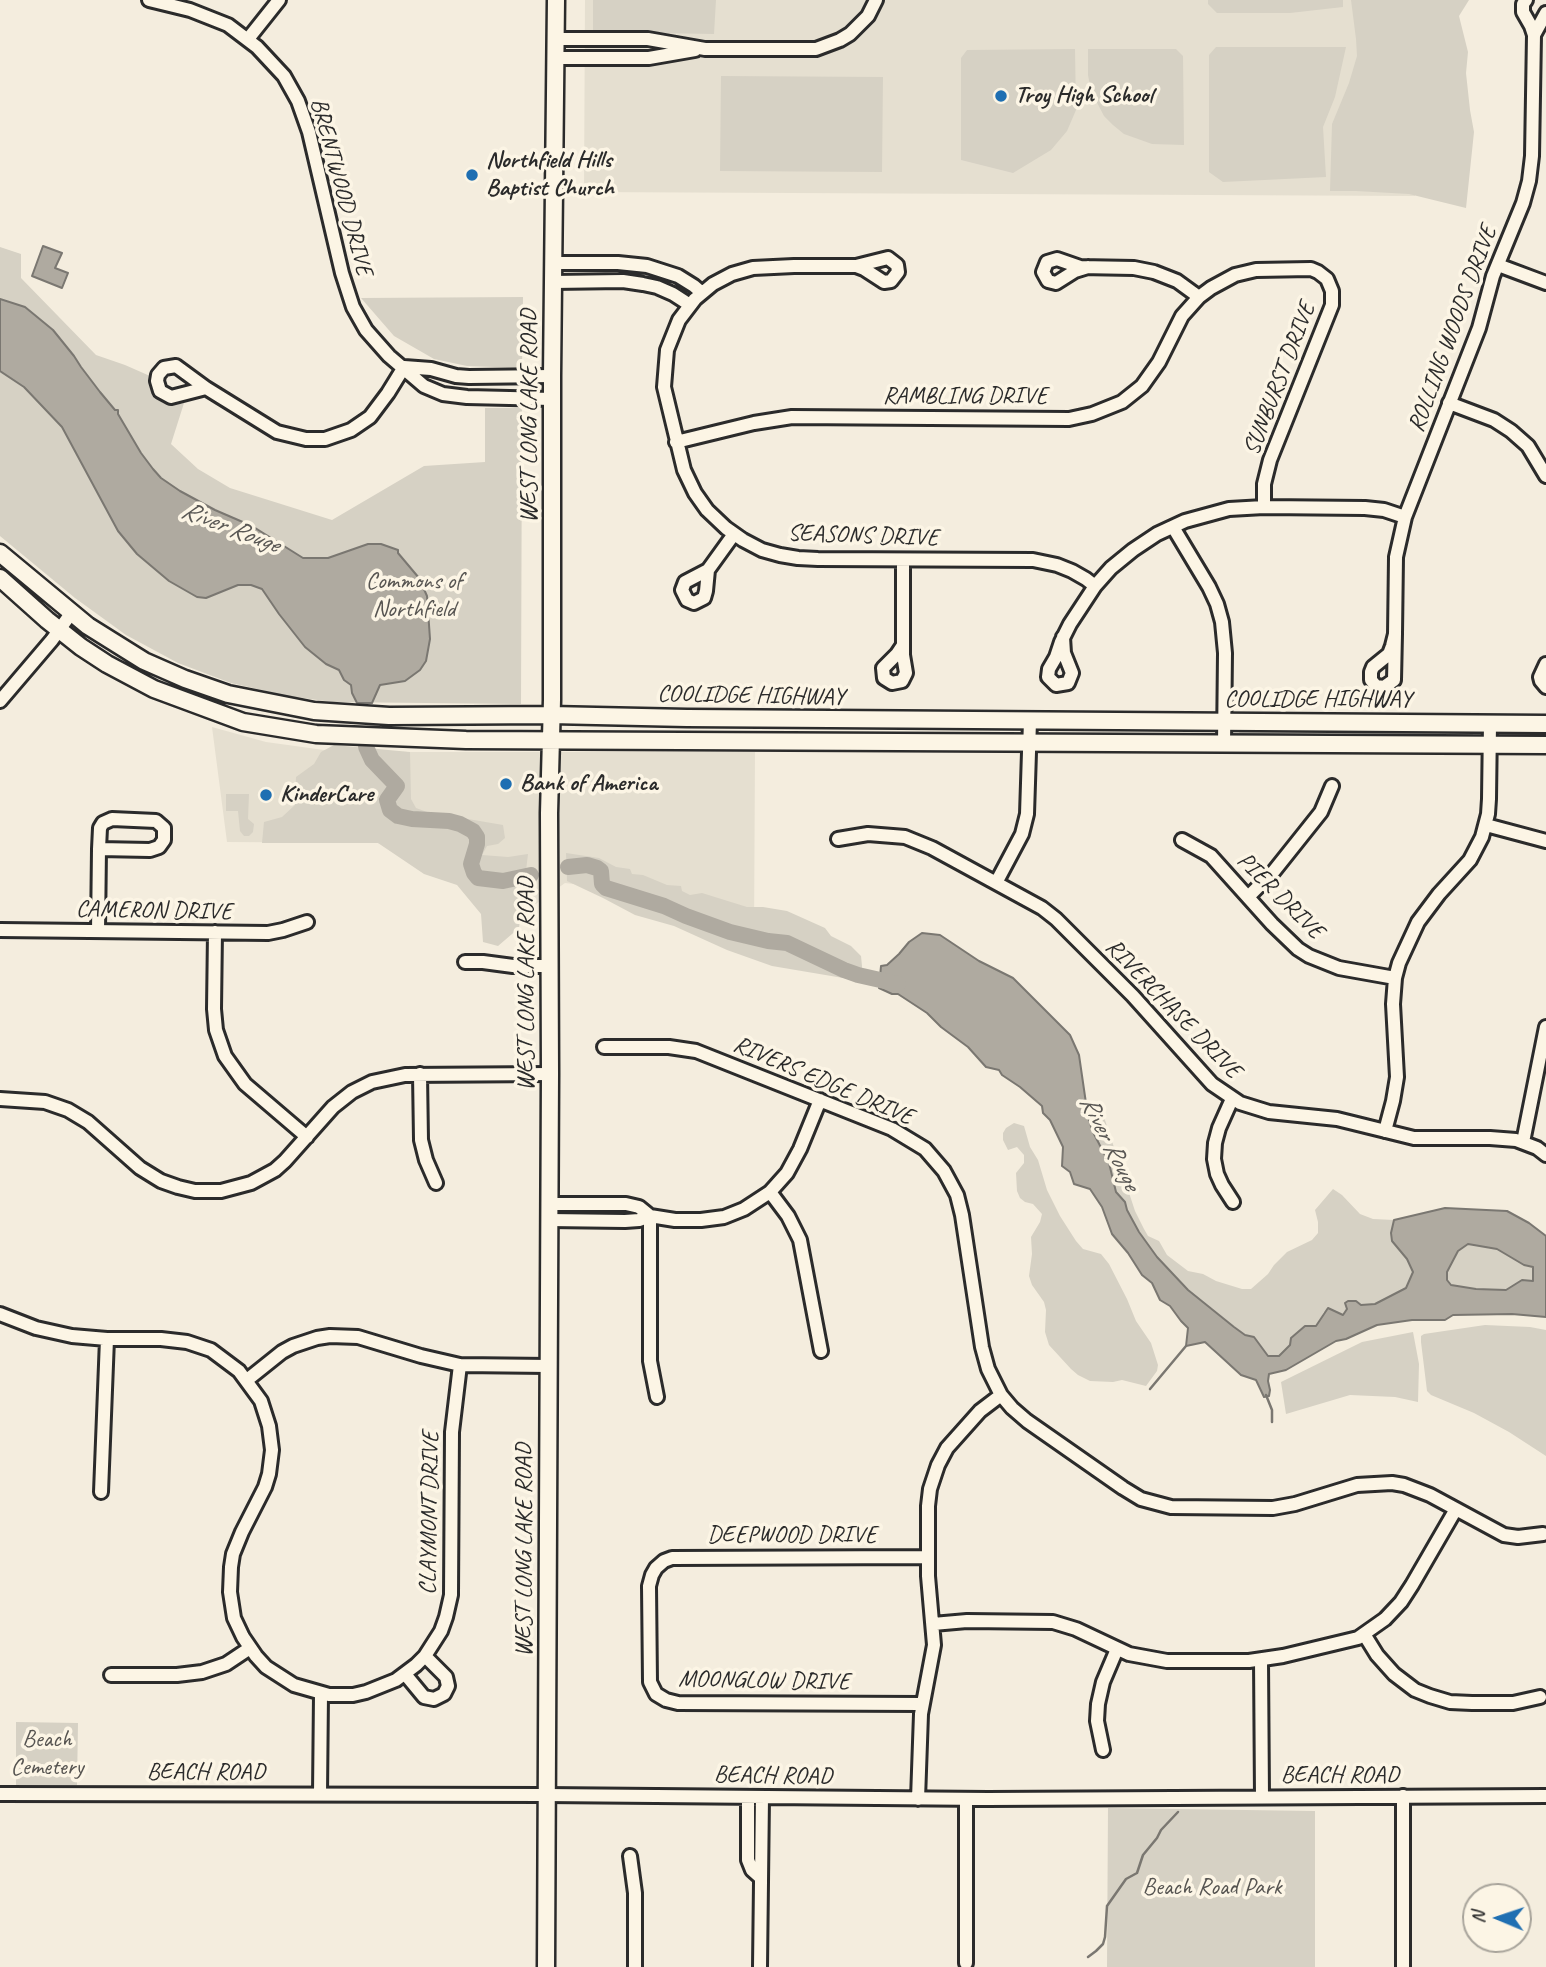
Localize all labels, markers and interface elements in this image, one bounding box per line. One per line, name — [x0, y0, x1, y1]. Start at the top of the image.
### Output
place label: Troy High School — [1015, 82, 1153, 110]
marker: Troy High School — [993, 88, 1009, 104]
street label: BRENTWOOD DRIVE — [303, 95, 379, 279]
place label: Northfield Hills Baptist Church — [486, 147, 614, 203]
marker: Northfield Hills Baptist Church — [464, 167, 480, 183]
street label: ROLLING WOODS DRIVE — [1402, 222, 1504, 436]
street label: SUNBURST DRIVE — [1238, 299, 1322, 459]
street label: WEST LONG LAKE ROAD — [516, 309, 544, 523]
street label: RAMBLING DRIVE — [883, 383, 1047, 411]
water label: River Rouge — [177, 495, 283, 561]
street label: SEASONS DRIVE — [787, 519, 939, 553]
park label: Commons of Northfield — [366, 568, 462, 624]
street label: COOLIDGE HIGHWAY — [657, 680, 845, 712]
street label: COOLIDGE HIGHWAY — [1224, 686, 1412, 714]
place label: Bank of America — [520, 770, 657, 798]
marker: Bank of America — [498, 776, 514, 792]
place label: KinderCare — [280, 781, 373, 809]
marker: KinderCare — [258, 787, 274, 803]
street label: PIER DRIVE — [1231, 847, 1329, 945]
street label: WEST LONG LAKE ROAD — [513, 877, 541, 1091]
street label: CAMERON DRIVE — [76, 895, 232, 927]
street label: RIVERCHASE DRIVE — [1099, 933, 1247, 1085]
street label: RIVERS EDGE DRIVE — [729, 1030, 917, 1132]
water label: River Rouge — [1072, 1090, 1146, 1196]
street label: CLAYMONT DRIVE — [414, 1431, 446, 1595]
street label: WEST LONG LAKE ROAD — [511, 1443, 539, 1657]
street label: DEEPWOOD DRIVE — [707, 1522, 877, 1550]
street label: MOONGLOW DRIVE — [678, 1665, 850, 1697]
park label: Beach Cemetery — [11, 1726, 83, 1782]
street label: BEACH ROAD — [147, 1759, 265, 1787]
street label: BEACH ROAD — [714, 1761, 832, 1791]
street label: BEACH ROAD — [1281, 1762, 1399, 1790]
park label: Beach Road Park — [1142, 1874, 1282, 1902]
north arrow — [1462, 1883, 1532, 1953]
text: N — [1466, 1911, 1490, 1924]

